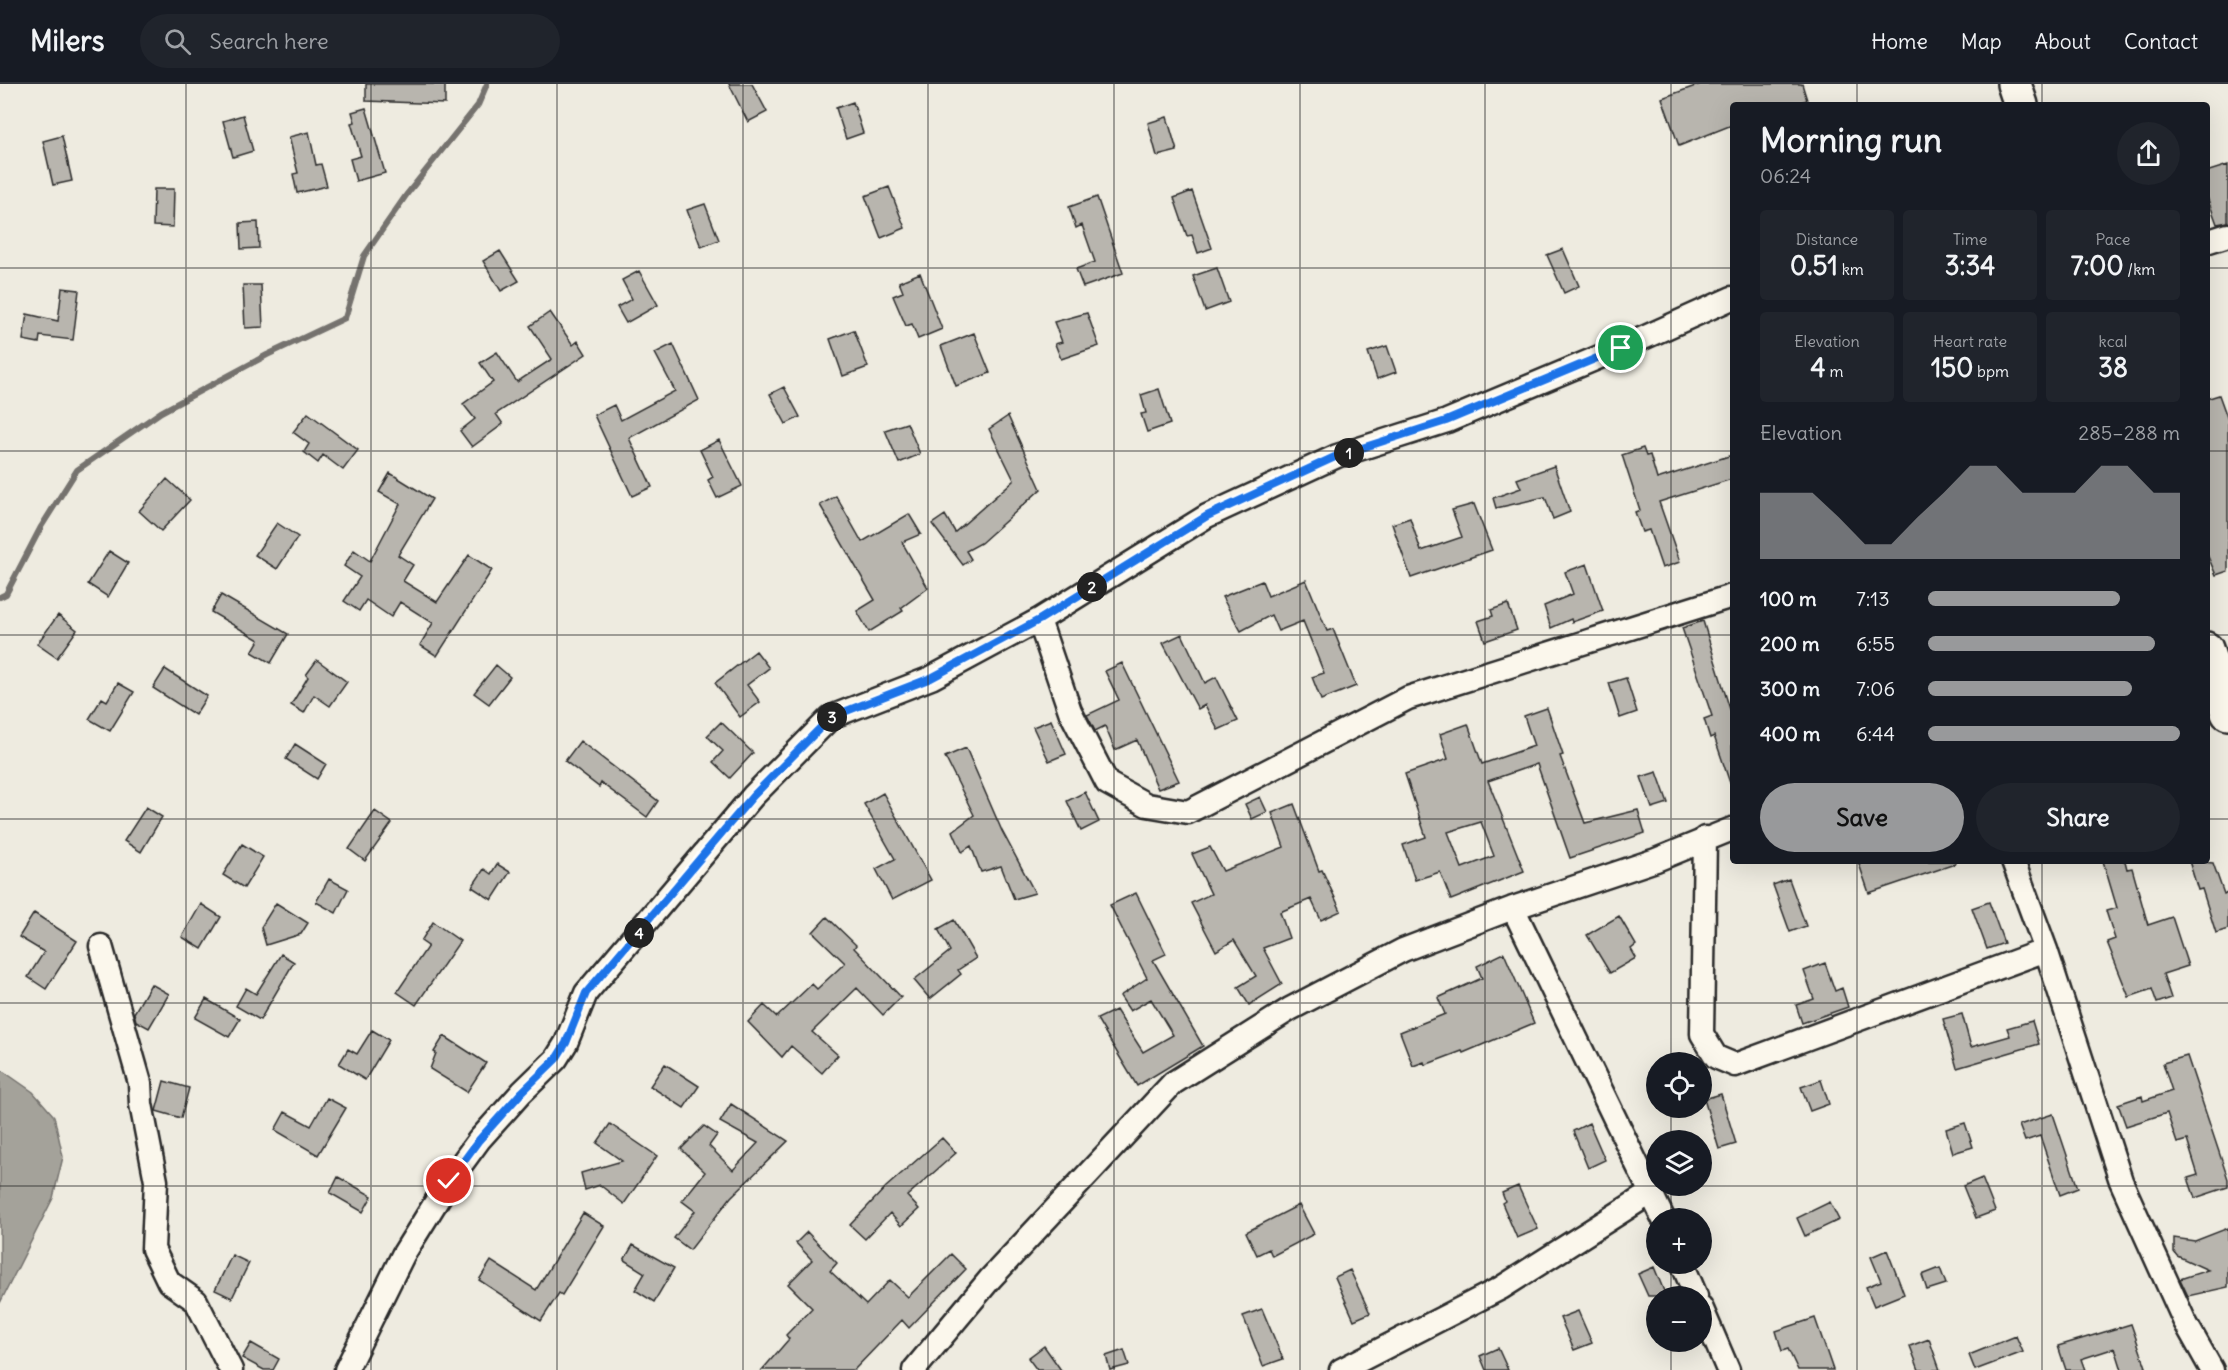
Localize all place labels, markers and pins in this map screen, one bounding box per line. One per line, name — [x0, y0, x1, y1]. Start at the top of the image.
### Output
pin — [1595, 322, 1646, 373]
pin: 1 — [1334, 438, 1364, 468]
pin: 2 — [1077, 572, 1107, 602]
pin: 3 — [817, 702, 847, 732]
pin: 4 — [624, 918, 654, 948]
pin — [423, 1155, 474, 1206]

